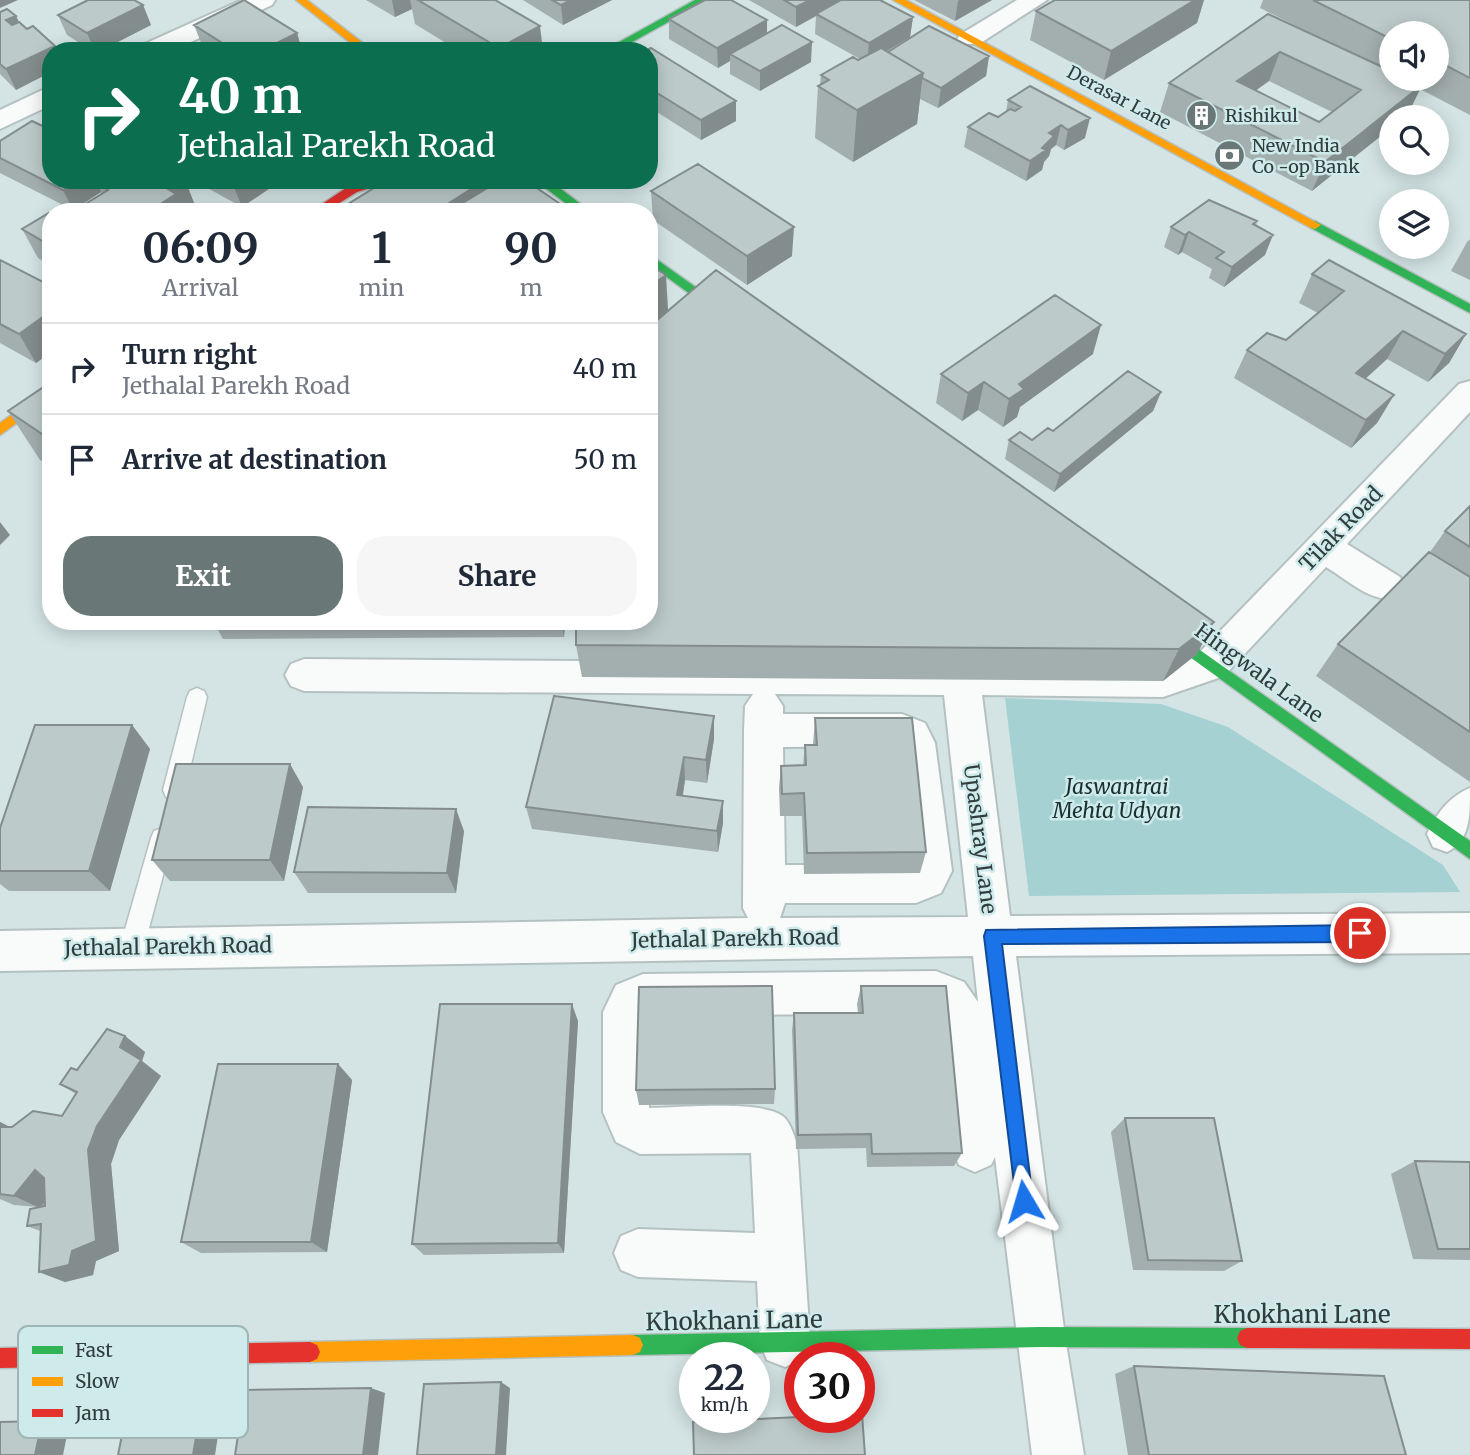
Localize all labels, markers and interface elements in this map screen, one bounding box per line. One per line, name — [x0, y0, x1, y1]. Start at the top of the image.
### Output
map controls — [1379, 21, 1449, 259]
button: sound — [1379, 21, 1449, 91]
street label: Derasar Lane — [1063, 60, 1175, 135]
text: 40 m — [178, 65, 302, 126]
icon: right — [63, 70, 154, 161]
building icon: Rishikul — [1185, 99, 1219, 133]
place label: Rishikul — [1225, 104, 1298, 127]
button: search — [1379, 105, 1449, 175]
text: Jethalal Parekh Road — [178, 126, 495, 166]
place label: New India Co -op Bank — [1252, 134, 1360, 178]
bank icon: New India Co -op Bank — [1212, 139, 1246, 173]
button: layers — [1379, 189, 1449, 259]
text: 06:09 — [142, 222, 259, 274]
text: 1 — [372, 222, 391, 274]
text: 90 — [504, 222, 558, 274]
text: Arrival — [162, 273, 239, 302]
text: min — [359, 273, 404, 302]
text: m — [520, 273, 543, 302]
text: Turn right — [122, 338, 257, 371]
icon: right — [63, 350, 101, 388]
text: 40 m — [573, 352, 637, 385]
text: Jethalal Parekh Road — [122, 371, 350, 400]
icon: arrive — [63, 441, 101, 479]
text: Arrive at destination — [122, 443, 387, 476]
text: 50 m — [573, 443, 637, 476]
street label: Tilak Road — [1293, 480, 1388, 577]
button: Exit — [63, 536, 343, 616]
button: Share — [357, 536, 637, 616]
street label: Hingwala Lane — [1190, 617, 1329, 728]
street label: Upashray Lane — [958, 763, 1003, 915]
park label: Jaswantrai Mehta Udyan — [1052, 773, 1181, 824]
pin — [1330, 903, 1390, 963]
icon: arrive — [1341, 914, 1379, 952]
street label: Jethalal Parekh Road — [630, 923, 840, 954]
street label: Jethalal Parekh Road — [63, 931, 273, 962]
position arrow — [987, 1164, 1061, 1238]
street label: Khokhani Lane — [1213, 1299, 1391, 1330]
street label: Khokhani Lane — [645, 1303, 823, 1338]
legend — [18, 1326, 248, 1438]
text: Fast — [75, 1338, 113, 1362]
speed limit sign: 30 — [784, 1342, 875, 1433]
text: 22 — [704, 1356, 745, 1400]
text: Slow — [75, 1369, 120, 1393]
text: km/h — [701, 1393, 748, 1416]
text: Jam — [74, 1401, 111, 1425]

